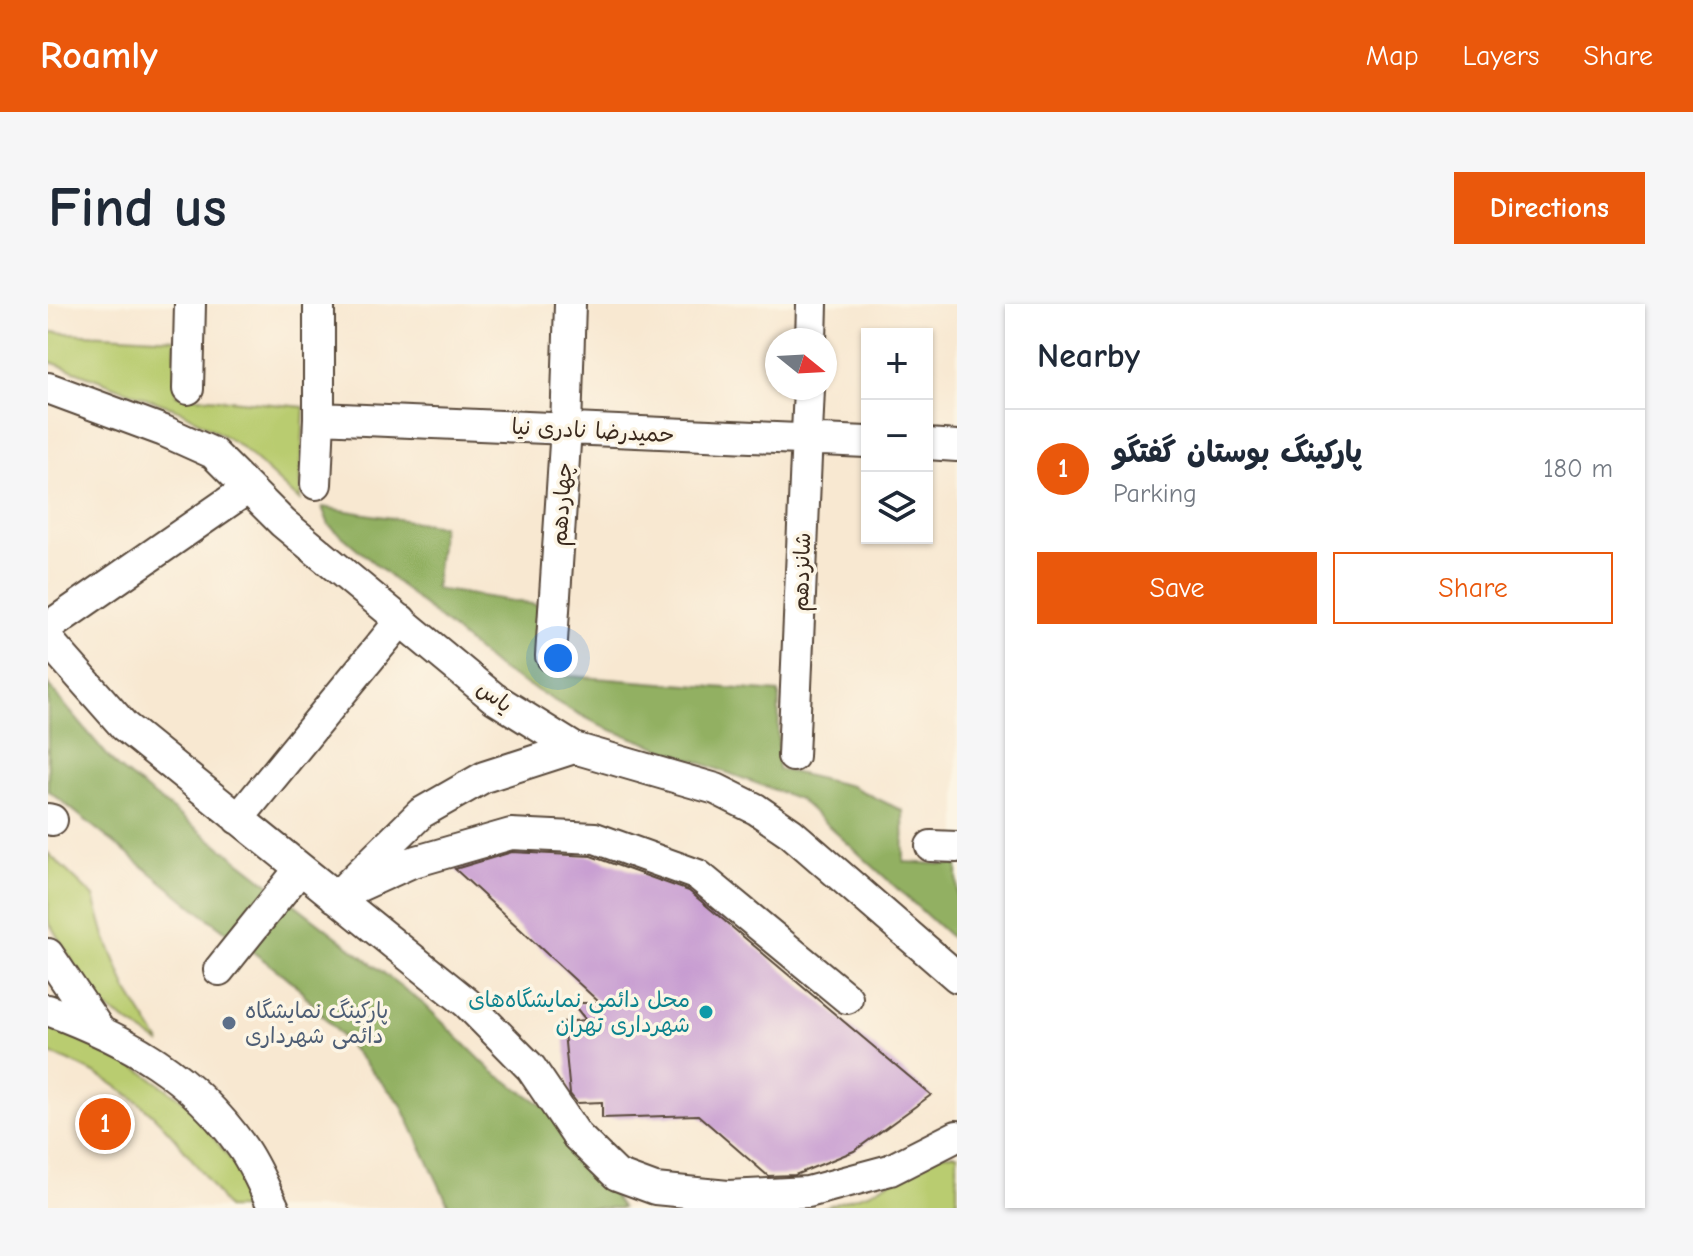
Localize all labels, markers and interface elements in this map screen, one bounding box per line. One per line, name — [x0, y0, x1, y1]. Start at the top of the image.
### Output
text: Roamly — [40, 34, 158, 78]
text: Map — [1366, 40, 1419, 72]
text: Layers — [1463, 40, 1539, 72]
text: Share — [1583, 40, 1653, 72]
button: Directions — [1454, 172, 1645, 244]
text: Find us — [48, 176, 227, 240]
north arrow — [765, 328, 837, 400]
map controls — [861, 328, 933, 544]
button: + — [861, 328, 933, 400]
text: Nearby — [1037, 336, 1140, 376]
button: − — [861, 400, 933, 472]
street label: حمیدرضا نادری نیا — [511, 414, 675, 448]
text: پارکینگ بوستان گفتگو — [1113, 435, 1362, 470]
text: 1 — [1058, 454, 1068, 484]
text: 180 m — [1543, 454, 1613, 484]
street label: چهاردهم — [546, 461, 581, 547]
button: layers — [861, 472, 933, 544]
text: Parking — [1113, 479, 1197, 509]
street label: شانزدهم — [788, 532, 819, 612]
button: Save — [1037, 552, 1317, 624]
button: Share — [1333, 552, 1613, 624]
your location — [538, 638, 578, 678]
street label: یاس — [472, 675, 517, 718]
place label: محل دائمی نمایشگاه‌های شهرداری تهران — [468, 987, 690, 1038]
place label: پارکینگ نمایشگاه دائمی شهرداری — [245, 998, 388, 1050]
marker: محل دائمی نمایشگاه‌های شهرداری تهران — [697, 1003, 715, 1021]
marker: پارکینگ نمایشگاه دائمی شهرداری — [220, 1014, 238, 1032]
pin: 1 — [79, 1094, 131, 1154]

